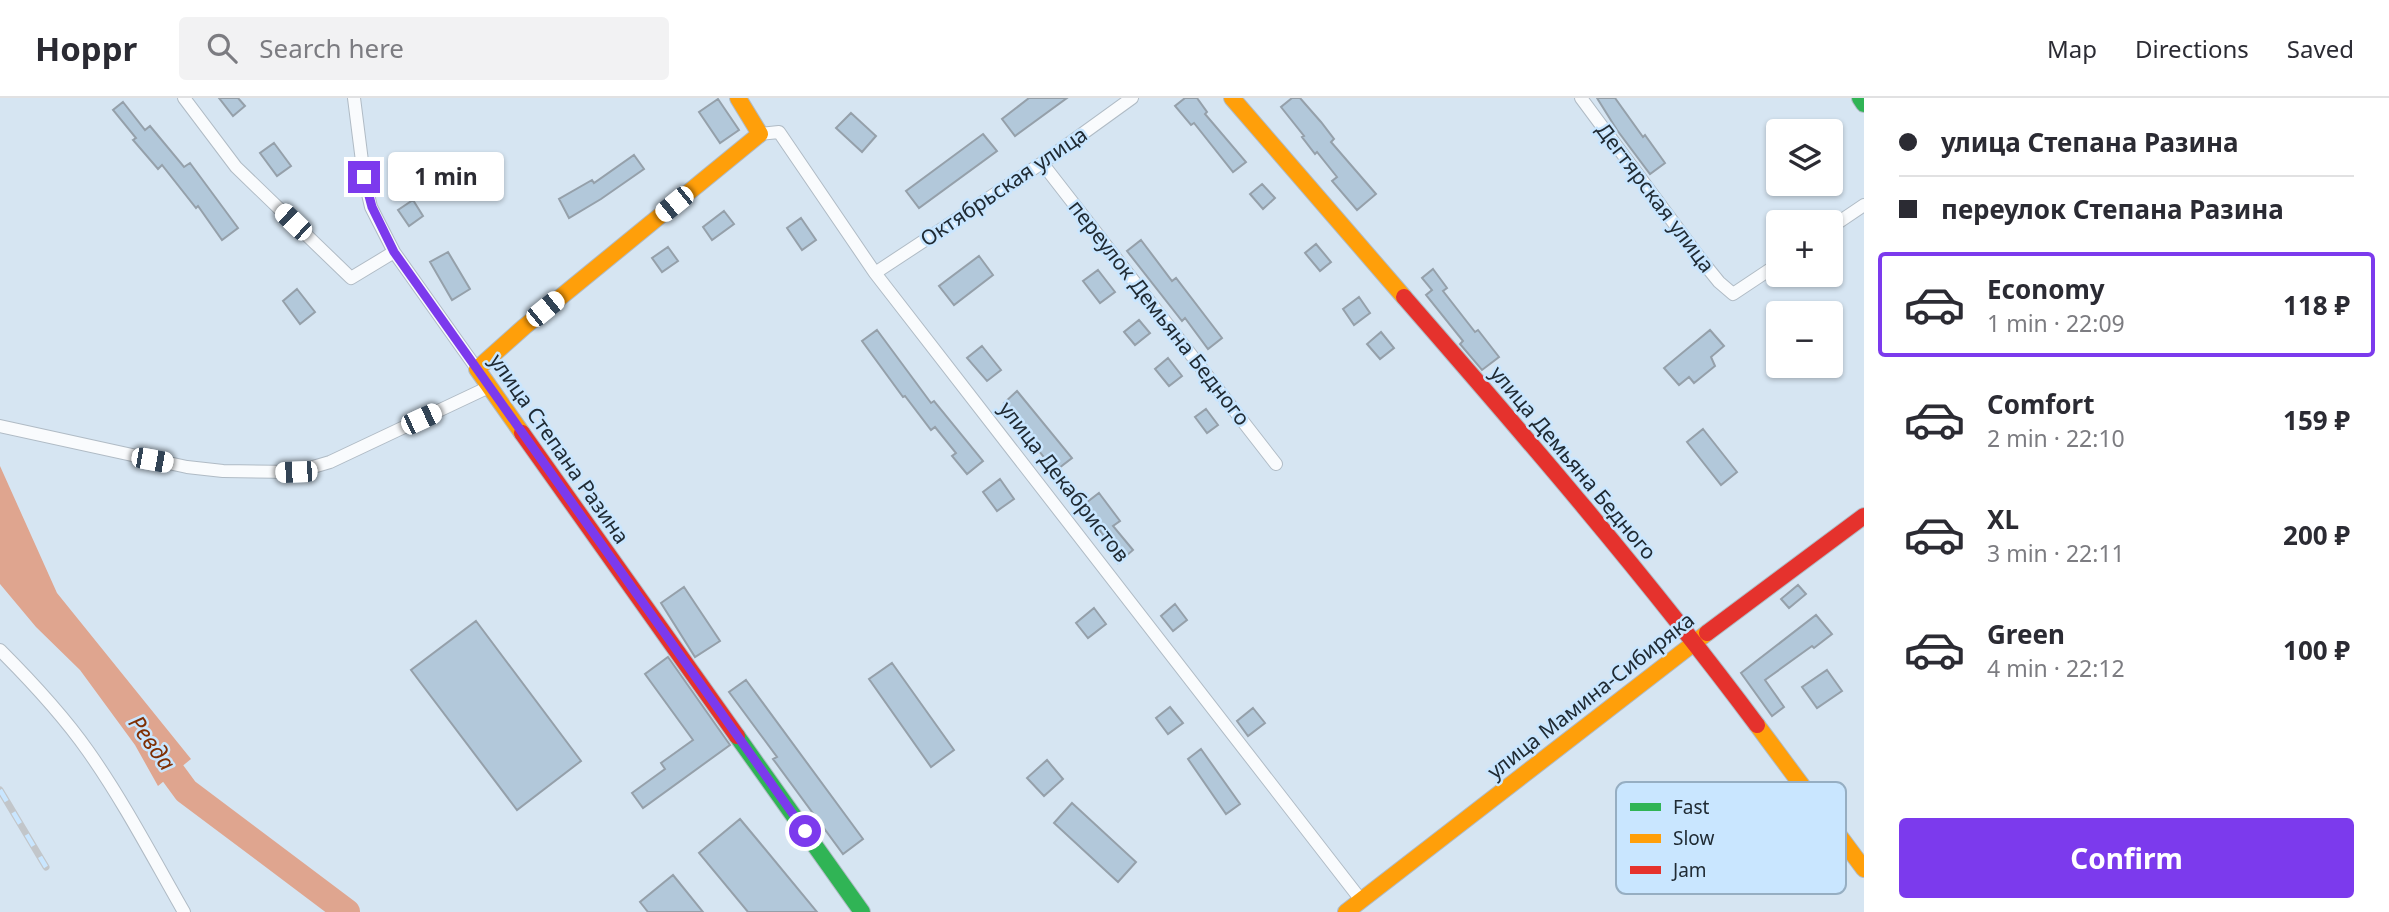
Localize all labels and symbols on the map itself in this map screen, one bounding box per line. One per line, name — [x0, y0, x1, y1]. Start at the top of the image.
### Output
street label: Дегтярская улица — [1590, 117, 1721, 278]
street label: Октябрьская улица — [915, 120, 1092, 252]
callout: 1 min — [388, 153, 504, 202]
route end — [348, 161, 380, 193]
car — [652, 183, 697, 225]
street label: переулок Демьяна Бедного — [1063, 194, 1257, 431]
car — [271, 200, 316, 244]
car — [523, 288, 568, 330]
street label: улица Степана Разина — [484, 348, 636, 549]
street label: улица Демьяна Бедного — [1484, 360, 1663, 565]
street label: улица Декабристов — [993, 395, 1136, 568]
car — [398, 401, 445, 437]
car — [130, 446, 175, 474]
car — [275, 461, 318, 483]
street label: улица Мамина-Сибиряка — [1481, 606, 1700, 785]
water label: Ревда — [122, 708, 184, 777]
legend — [1616, 782, 1846, 894]
text: Fast — [1673, 794, 1710, 820]
route start — [789, 815, 821, 847]
text: Slow — [1673, 825, 1714, 851]
text: Jam — [1671, 857, 1707, 883]

